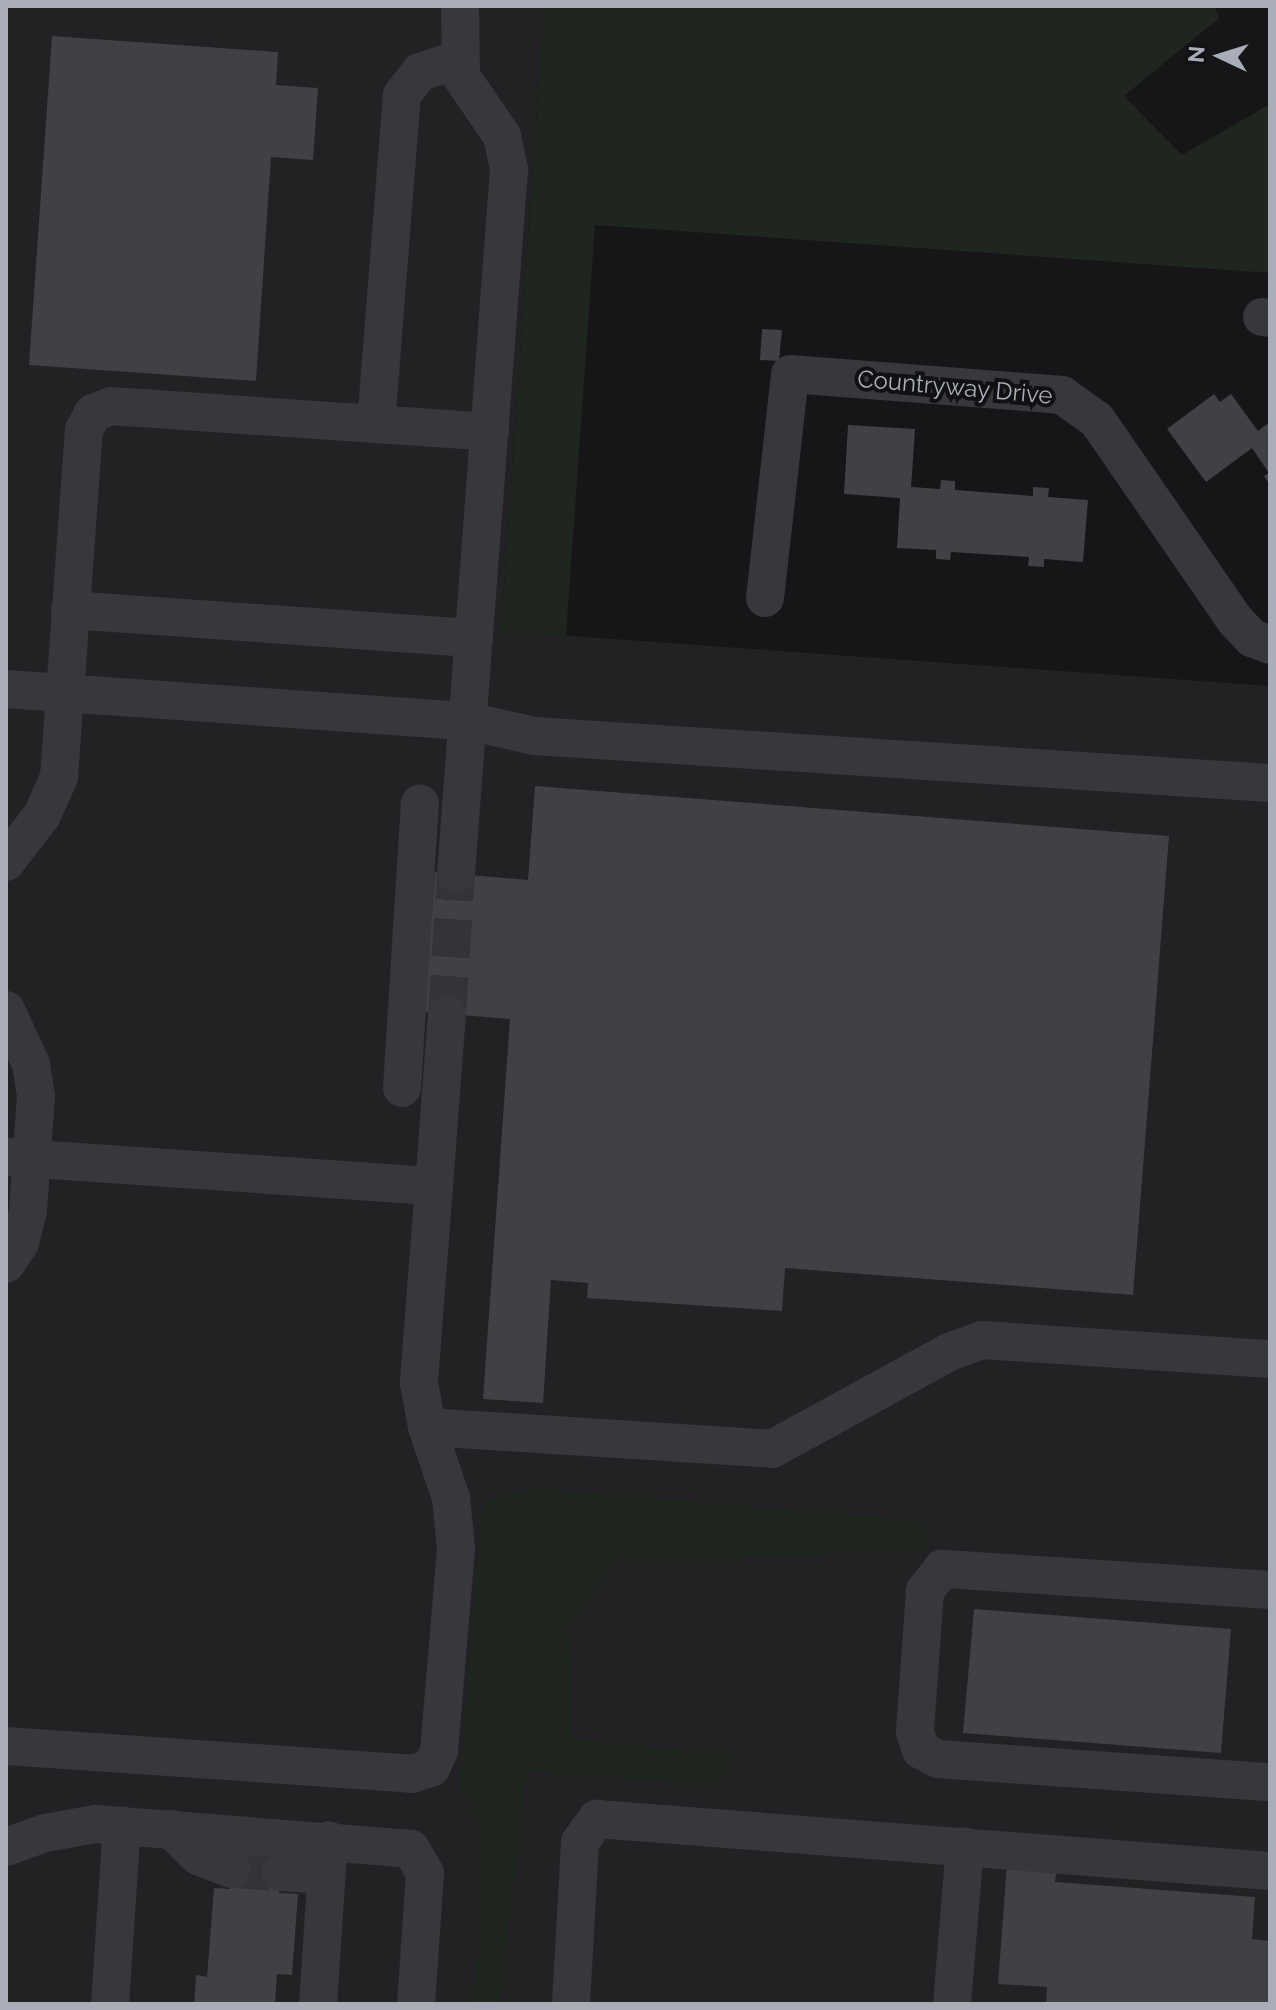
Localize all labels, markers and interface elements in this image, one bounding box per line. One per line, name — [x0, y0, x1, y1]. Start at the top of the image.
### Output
north arrow — [1180, 16, 1260, 96]
text: N — [1183, 45, 1210, 64]
street label: Countryway Drive — [856, 364, 1054, 410]

